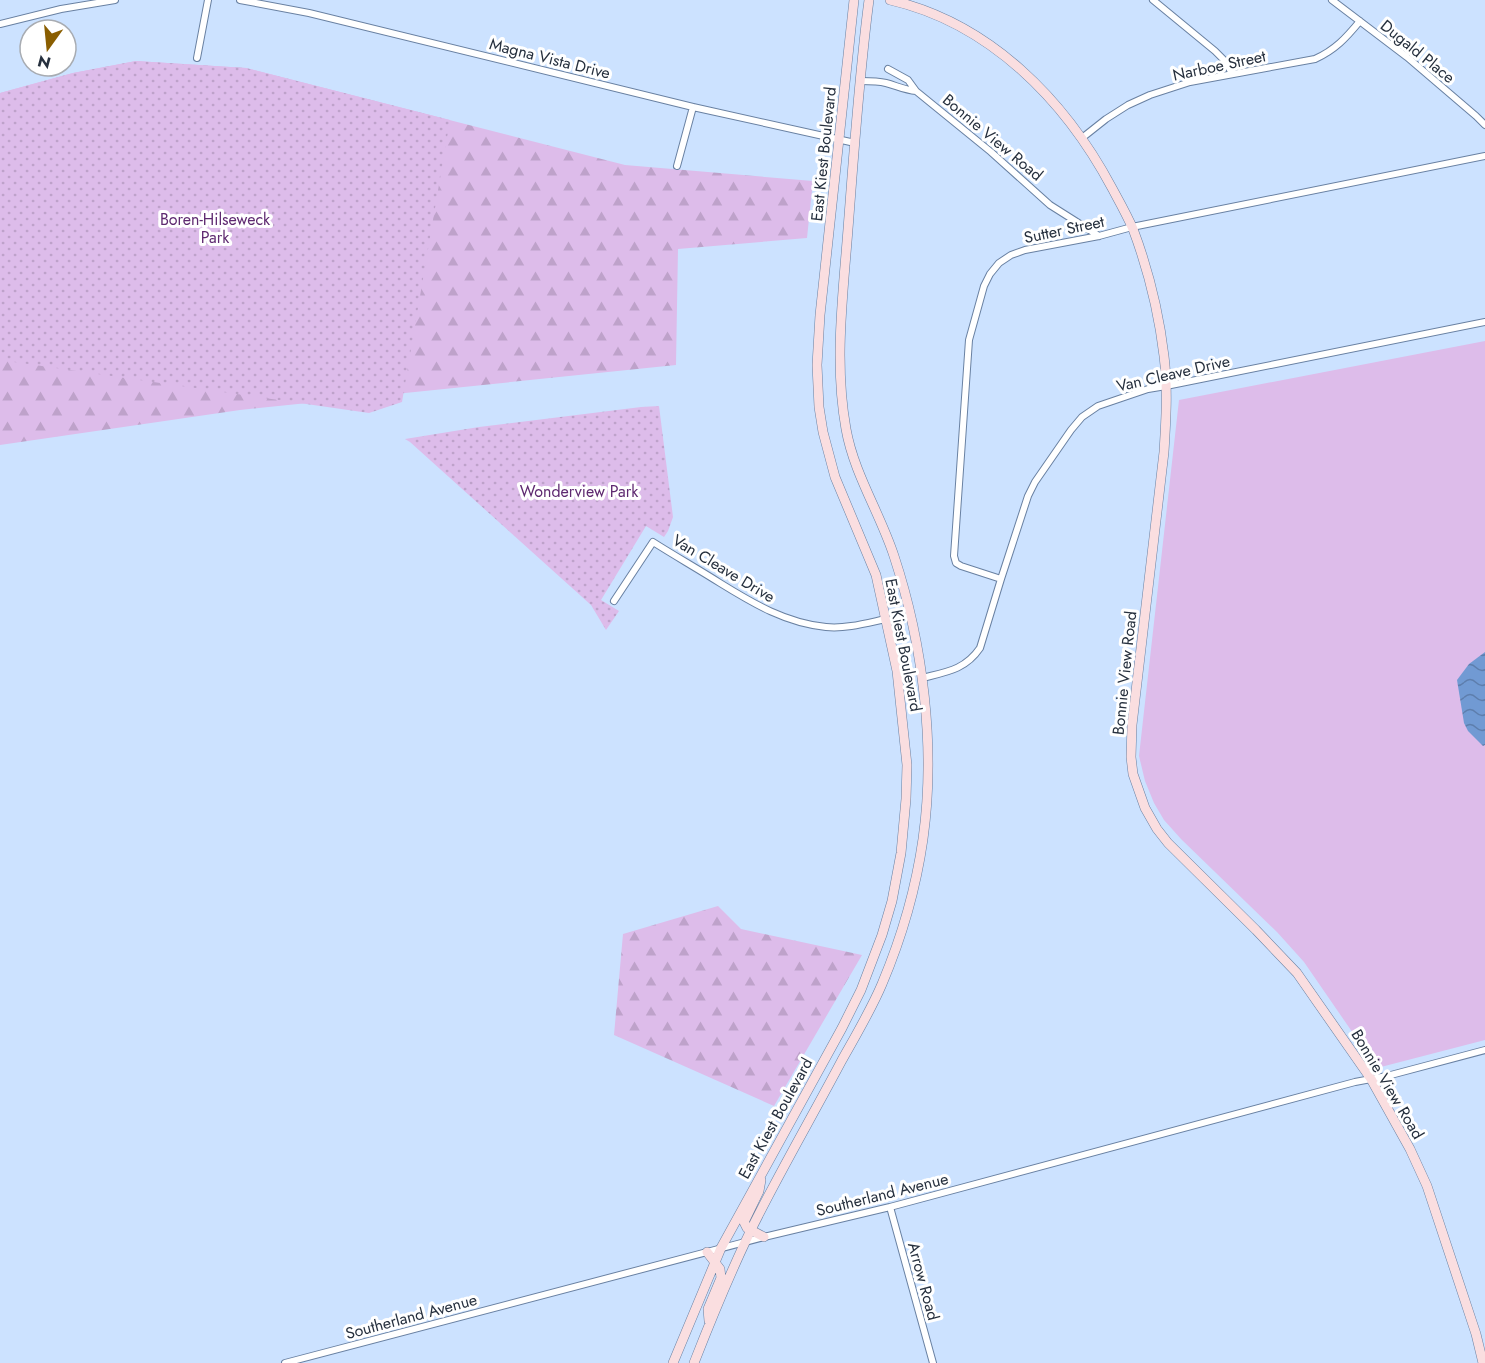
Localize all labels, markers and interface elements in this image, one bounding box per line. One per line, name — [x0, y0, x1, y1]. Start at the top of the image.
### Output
street label: Dugald Place — [1376, 14, 1460, 89]
north arrow — [18, 18, 78, 78]
street label: Magna Vista Drive — [487, 32, 613, 85]
street label: Narboe Street — [1170, 44, 1268, 87]
text: N — [35, 49, 53, 75]
street label: East Kiest Boulevard — [805, 86, 842, 222]
street label: Bonnie View Road — [938, 89, 1048, 186]
park label: Boren-Hilseweck Park — [160, 208, 271, 249]
street label: Sutter Street — [1022, 210, 1107, 249]
street label: Van Cleave Drive — [1114, 349, 1232, 398]
park label: Wonderview Park — [520, 480, 639, 503]
street label: Van Cleave Drive — [668, 529, 779, 608]
street label: East Kiest Boulevard — [879, 577, 928, 714]
street label: Bonnie View Road — [1107, 610, 1142, 736]
street label: Bonnie View Road — [1346, 1025, 1430, 1144]
street label: East Kiest Boulevard — [733, 1054, 818, 1183]
street label: Southerland Avenue — [814, 1167, 951, 1222]
street label: Arrow Road — [902, 1240, 945, 1323]
street label: Southerland Avenue — [343, 1288, 480, 1345]

